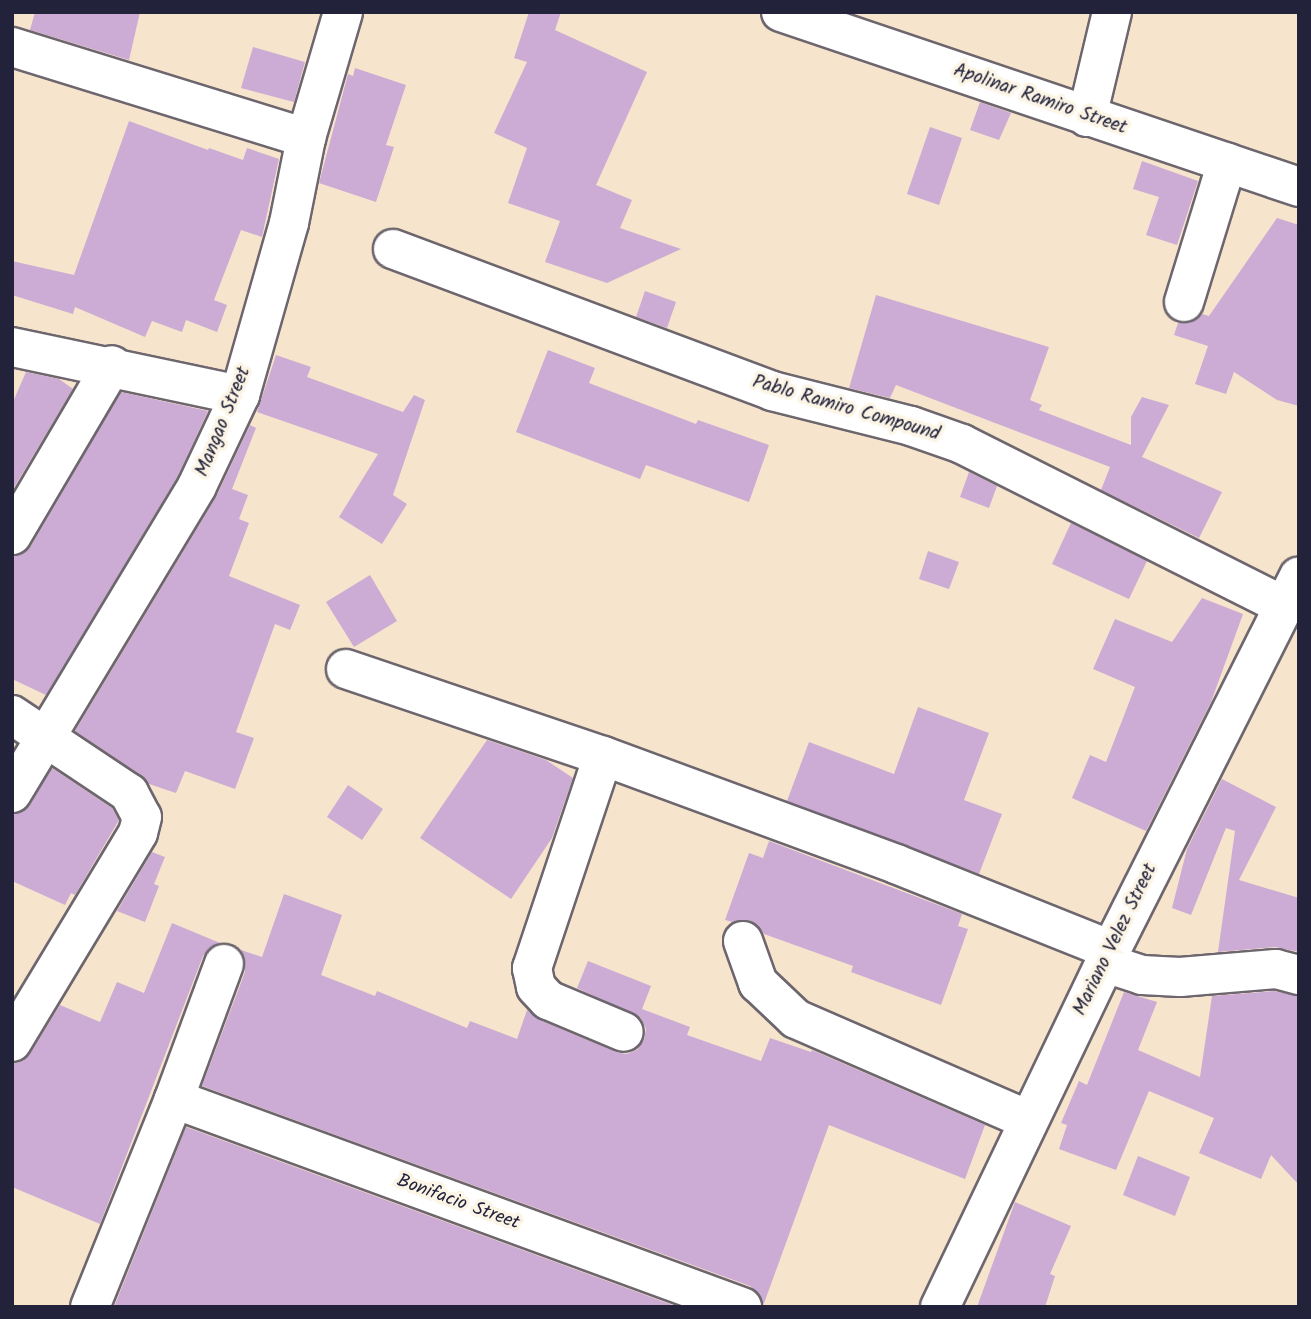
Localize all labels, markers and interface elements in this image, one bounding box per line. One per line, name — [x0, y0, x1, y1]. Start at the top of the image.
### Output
street label: Apolinar Ramiro Street — [950, 60, 1130, 140]
street label: Mangao Street — [192, 364, 256, 480]
street label: Pablo Ramiro Compound — [750, 371, 942, 447]
street label: Mariano Velez Street — [1069, 860, 1163, 1020]
street label: Bonifacio Street — [394, 1170, 522, 1236]

